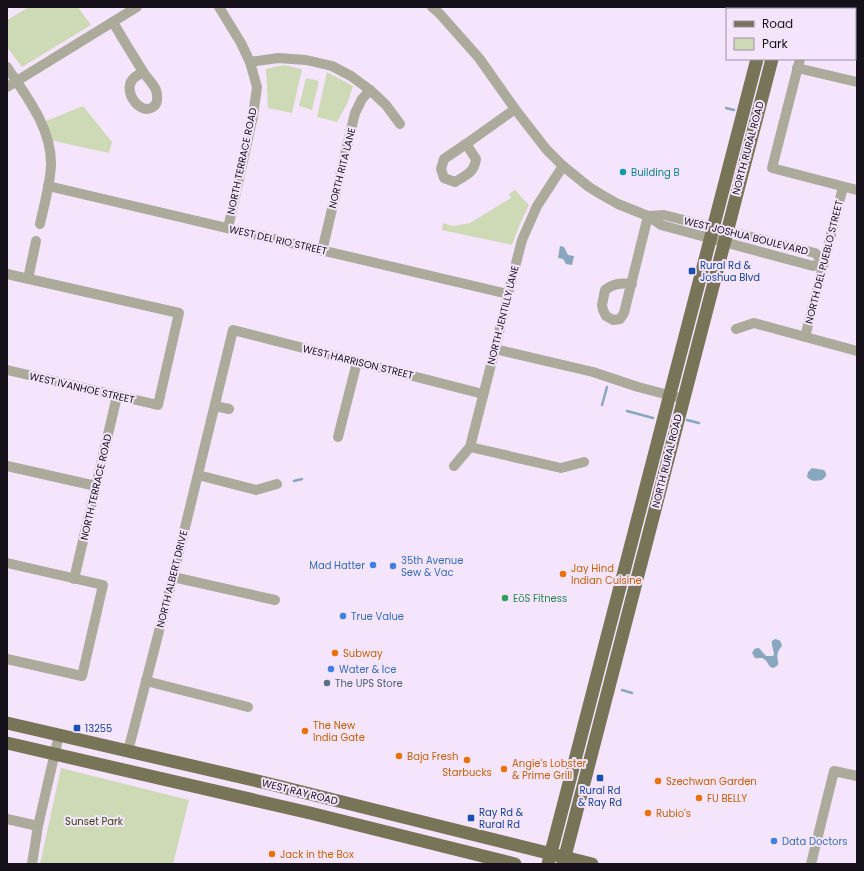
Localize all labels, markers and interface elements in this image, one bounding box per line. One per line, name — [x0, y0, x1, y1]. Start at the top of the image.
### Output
legend — [726, 8, 856, 60]
text: Road — [762, 15, 793, 32]
text: Park — [762, 35, 789, 52]
street label: NORTH RURAL ROAD — [728, 100, 768, 196]
street label: NORTH TERRACE ROAD — [223, 106, 261, 216]
street label: NORTH RITA LANE — [325, 126, 359, 210]
place label: Building B — [631, 165, 680, 180]
marker: Building B — [618, 167, 628, 177]
street label: NORTH DEL PUEBLO STREET — [801, 198, 847, 325]
street label: WEST JOSHUA BOULEVARD — [682, 213, 810, 259]
street label: WEST DEL RIO STREET — [228, 221, 329, 259]
place label: Rural Rd & Joshua Blvd — [700, 258, 760, 285]
street label: NORTH JENTILLY LANE — [483, 264, 523, 366]
marker: Rural Rd & Joshua Blvd — [687, 266, 697, 276]
street label: WEST HARRISON STREET — [301, 341, 415, 383]
street label: WEST IVANHOE STREET — [28, 369, 137, 408]
street label: NORTH RURAL ROAD — [648, 412, 686, 510]
street label: NORTH TERRACE ROAD — [76, 432, 116, 542]
street label: NORTH ALBERT DRIVE — [153, 529, 191, 629]
place label: 35th Avenue Sew & Vac — [401, 553, 463, 580]
place label: Mad Hatter — [309, 558, 365, 573]
marker: Mad Hatter — [368, 560, 378, 570]
marker: 35th Avenue Sew & Vac — [388, 561, 398, 571]
place label: Jay Hind Indian Cuisine — [571, 561, 642, 588]
marker: Jay Hind Indian Cuisine — [558, 569, 568, 579]
place label: EōS Fitness — [513, 591, 567, 606]
marker: EōS Fitness — [500, 593, 510, 603]
place label: True Value — [351, 609, 404, 624]
marker: True Value — [338, 611, 348, 621]
place label: Subway — [343, 646, 383, 661]
marker: Subway — [330, 648, 340, 658]
place label: Water & Ice — [339, 662, 397, 677]
marker: Water & Ice — [326, 664, 336, 674]
place label: The UPS Store — [335, 676, 403, 691]
marker: The UPS Store — [322, 678, 332, 688]
place label: The New India Gate — [313, 718, 365, 745]
place label: 13255 — [85, 721, 112, 736]
marker: 13255 — [72, 723, 82, 733]
marker: The New India Gate — [300, 726, 310, 736]
place label: Baja Fresh — [407, 749, 458, 764]
marker: Baja Fresh — [394, 751, 404, 761]
marker: Starbucks — [462, 755, 472, 765]
place label: Angie's Lobster & Prime Grill — [512, 756, 587, 783]
marker: Angie's Lobster & Prime Grill — [499, 764, 509, 774]
place label: Starbucks — [442, 765, 492, 780]
marker: Rural Rd & Ray Rd — [595, 773, 605, 783]
place label: Szechwan Garden — [666, 774, 757, 789]
street label: WEST RAY ROAD — [260, 775, 340, 809]
marker: Szechwan Garden — [653, 776, 663, 786]
place label: Rural Rd & Ray Rd — [578, 783, 622, 810]
place label: FU BELLY — [707, 791, 747, 806]
marker: FU BELLY — [694, 793, 704, 803]
place label: Ray Rd & Rural Rd — [479, 805, 524, 832]
place label: Rubio's — [656, 806, 691, 821]
marker: Rubio's — [643, 808, 653, 818]
marker: Ray Rd & Rural Rd — [466, 813, 476, 823]
park label: Sunset Park — [65, 814, 124, 829]
place label: Data Doctors — [782, 834, 847, 849]
marker: Data Doctors — [769, 836, 779, 846]
place label: Jack in the Box — [280, 847, 354, 862]
marker: Jack in the Box — [267, 849, 277, 859]

